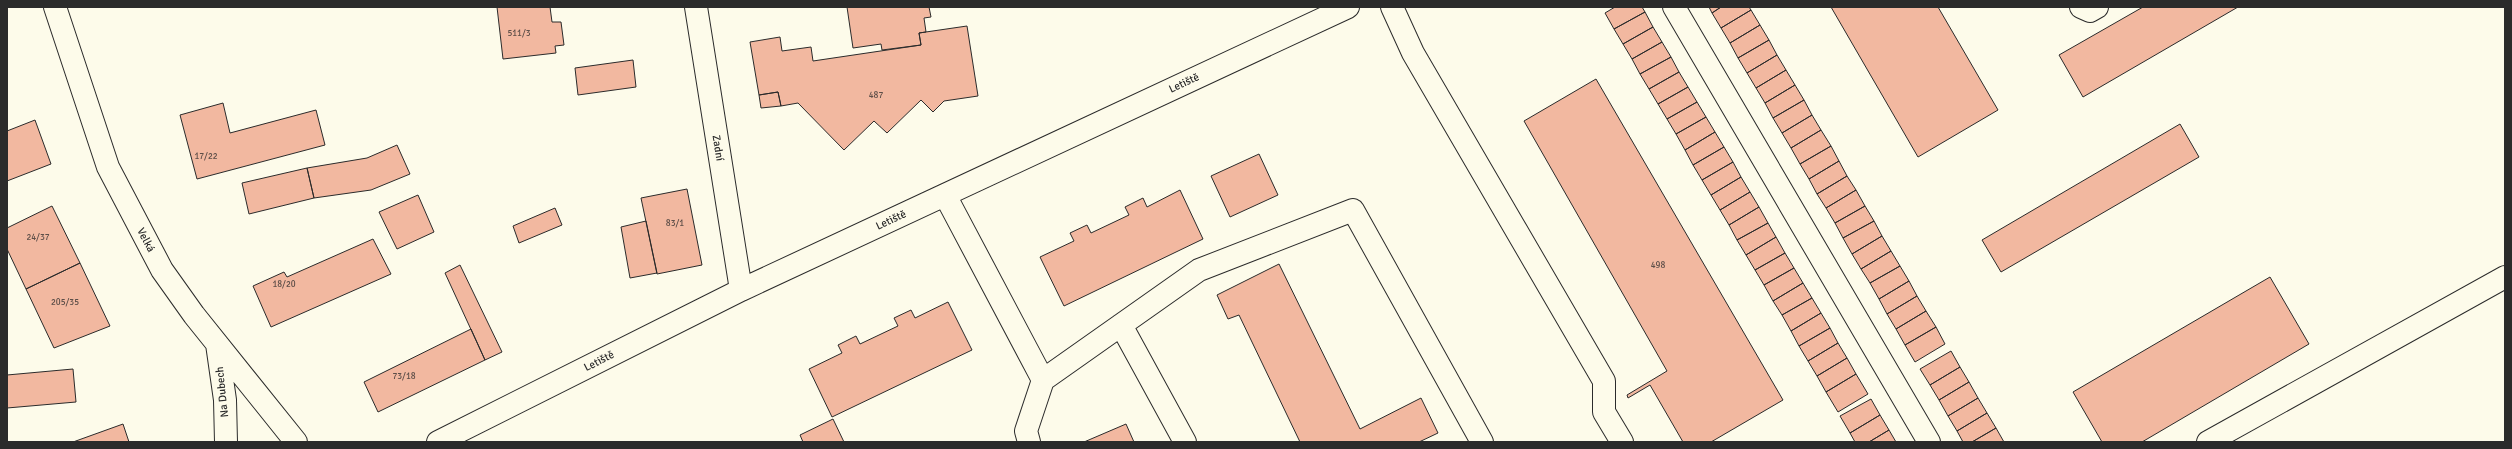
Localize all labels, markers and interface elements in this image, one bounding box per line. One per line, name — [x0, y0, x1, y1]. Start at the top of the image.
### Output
house number: 511/3 — [507, 28, 531, 39]
street label: Letiště — [1167, 70, 1201, 96]
house number: 487 — [869, 90, 883, 101]
street label: Zadní — [710, 134, 726, 162]
house number: 17/22 — [194, 151, 218, 162]
street label: Letiště — [874, 207, 908, 233]
house number: 83/1 — [666, 218, 684, 229]
street label: Velká — [134, 226, 158, 255]
house number: 24/37 — [26, 232, 50, 243]
house number: 498 — [1651, 260, 1665, 271]
house number: 18/20 — [272, 279, 296, 290]
house number: 205/35 — [51, 297, 79, 308]
street label: Letiště — [582, 348, 616, 374]
street label: Na Dubech — [213, 366, 231, 418]
house number: 73/18 — [392, 371, 416, 382]

